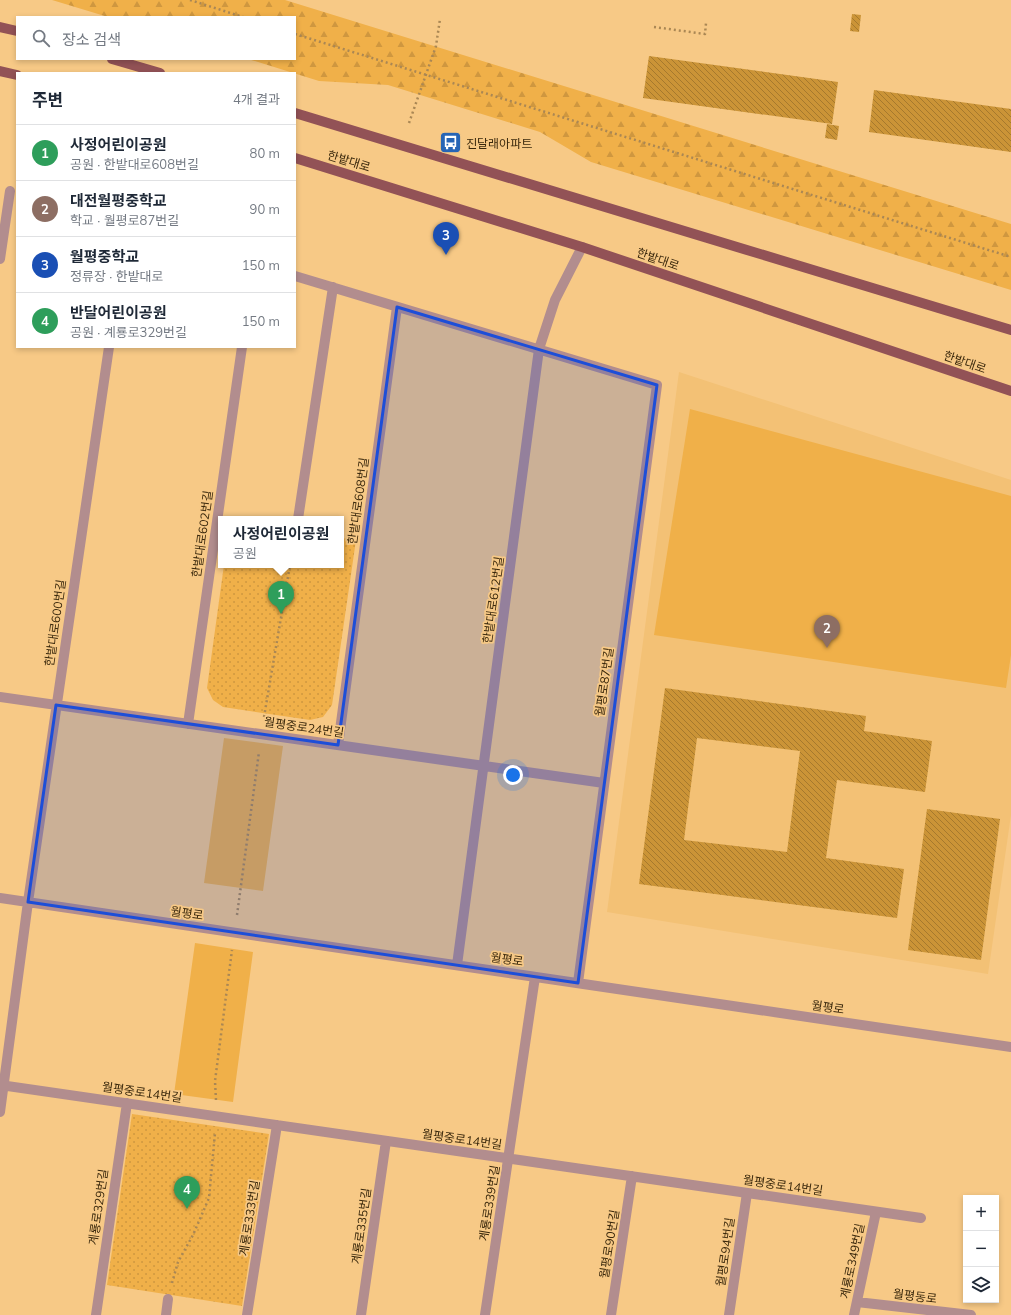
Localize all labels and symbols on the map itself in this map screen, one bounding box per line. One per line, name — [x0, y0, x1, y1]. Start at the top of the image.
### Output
bus stop icon: 진달래아파트 — [438, 130, 464, 156]
place label: 진달래아파트 — [466, 136, 532, 151]
street label: 한밭대로 — [326, 147, 372, 175]
pin: 3 — [433, 222, 459, 255]
street label: 한밭대로 — [635, 245, 681, 273]
street label: 한밭대로 — [942, 348, 988, 376]
street label: 한밭대로608번길 — [344, 456, 372, 546]
street label: 한밭대로602번길 — [188, 489, 216, 579]
street label: 한밭대로612번길 — [479, 555, 507, 645]
street label: 한밭대로600번길 — [41, 578, 69, 668]
pin: 1 — [268, 581, 294, 614]
pin: 2 — [814, 615, 840, 648]
street label: 월평로87번길 — [592, 646, 616, 718]
street label: 월평중로24번길 — [263, 714, 345, 740]
your location — [503, 765, 523, 785]
street label: 월평로 — [170, 903, 204, 923]
street label: 월평로 — [490, 949, 524, 969]
street label: 월평로 — [811, 997, 845, 1017]
street label: 월평중로14번길 — [101, 1079, 183, 1105]
street label: 월평중로14번길 — [421, 1126, 503, 1152]
street label: 계룡로339번길 — [476, 1164, 502, 1242]
street label: 계룡로329번길 — [85, 1168, 111, 1246]
street label: 월평중로14번길 — [742, 1172, 824, 1198]
pin: 4 — [174, 1176, 200, 1209]
street label: 계룡로333번길 — [236, 1179, 262, 1257]
street label: 계룡로335번길 — [348, 1187, 374, 1265]
street label: 월평로90번길 — [596, 1208, 622, 1280]
street label: 월평로94번길 — [713, 1216, 737, 1288]
street label: 계룡로349번길 — [837, 1222, 867, 1300]
street label: 월평동로 — [892, 1286, 938, 1306]

